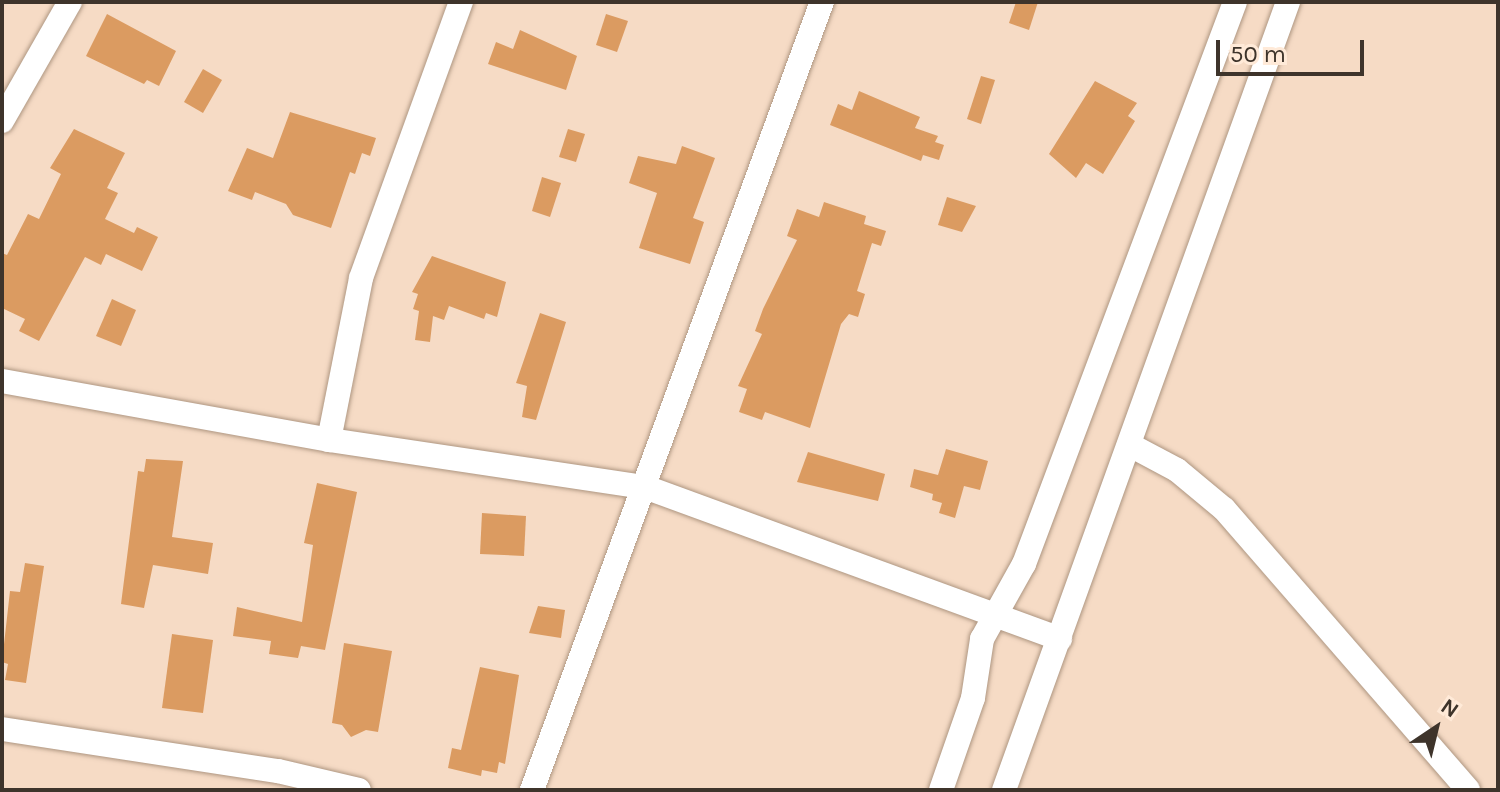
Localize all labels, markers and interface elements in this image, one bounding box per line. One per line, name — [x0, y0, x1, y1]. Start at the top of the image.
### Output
scale bar — [1220, 24, 1368, 74]
text: 50 m — [1230, 40, 1286, 68]
north arrow — [1396, 688, 1476, 768]
text: N — [1436, 693, 1464, 724]

